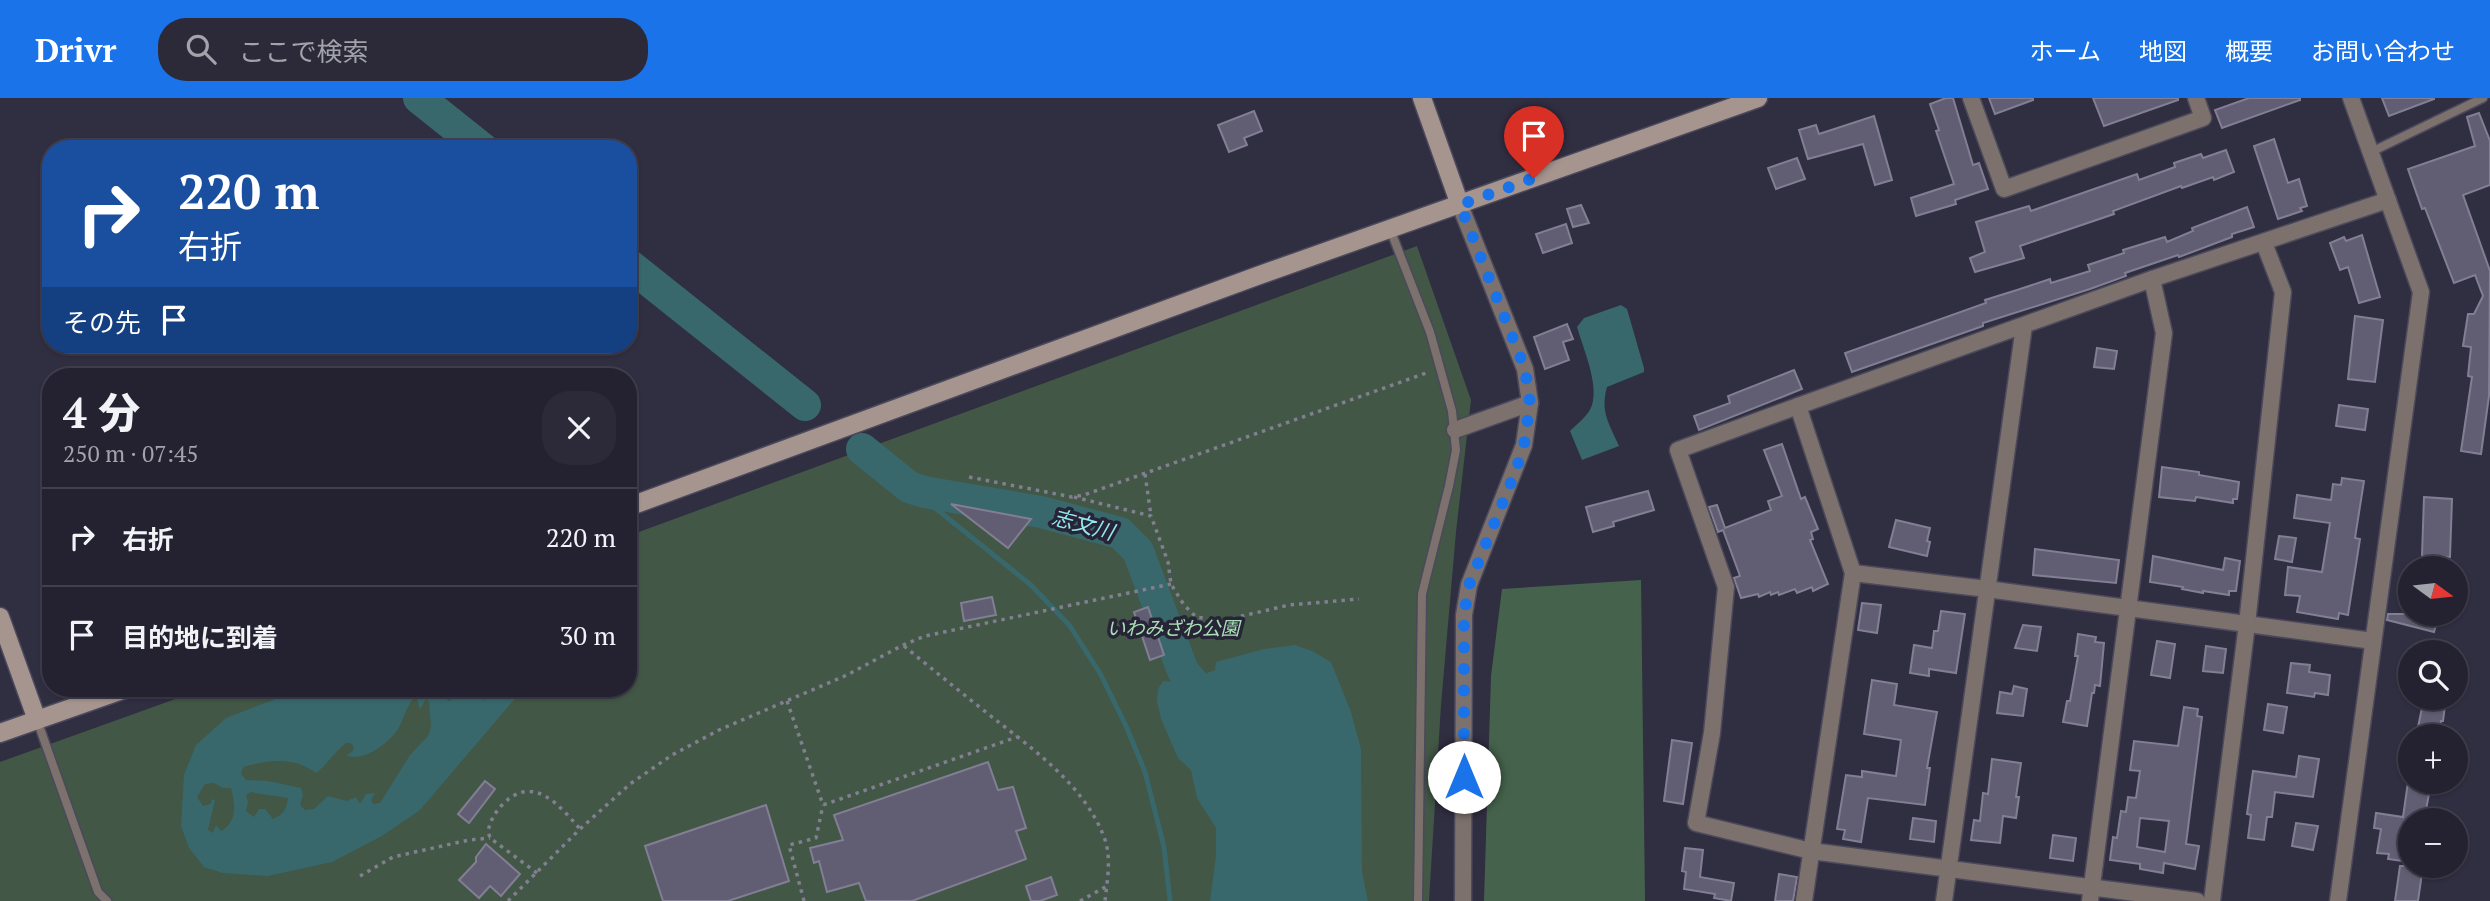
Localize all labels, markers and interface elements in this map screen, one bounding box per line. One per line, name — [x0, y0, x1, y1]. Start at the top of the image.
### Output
search box — [158, 18, 648, 81]
text: Drivr — [35, 28, 116, 71]
icon: search — [182, 30, 220, 68]
text: ここで検索 — [238, 34, 369, 68]
text: ホーム — [2030, 35, 2101, 67]
text: 地図 — [2139, 35, 2187, 67]
text: 概要 — [2225, 35, 2273, 67]
text: お問い合わせ — [2311, 35, 2455, 67]
pin — [1504, 106, 1564, 178]
icon: arrive — [1515, 117, 1553, 155]
text: 220 m — [178, 158, 320, 223]
icon: right — [63, 168, 154, 259]
text: 右折 — [178, 225, 242, 267]
icon: arrive — [155, 301, 193, 339]
text: その先 — [63, 305, 141, 339]
text: 4 分 — [63, 384, 140, 440]
button: close — [542, 391, 616, 465]
text: 250 m · 07:45 — [63, 438, 198, 469]
water label: 志文川 — [1049, 502, 1119, 546]
icon: right — [63, 518, 101, 556]
text: 220 m — [546, 520, 616, 554]
text: 右折 — [122, 522, 174, 556]
north arrow — [2398, 556, 2468, 626]
map controls — [2398, 556, 2468, 878]
park label: いわみざわ公園 — [1106, 615, 1242, 640]
icon: arrive — [63, 616, 101, 654]
text: 30 m — [560, 618, 616, 652]
text: 目的地に到着 — [122, 620, 278, 654]
button: search — [2398, 640, 2468, 710]
button: + — [2398, 724, 2468, 794]
position arrow — [1427, 740, 1501, 814]
button: − — [2398, 808, 2468, 878]

